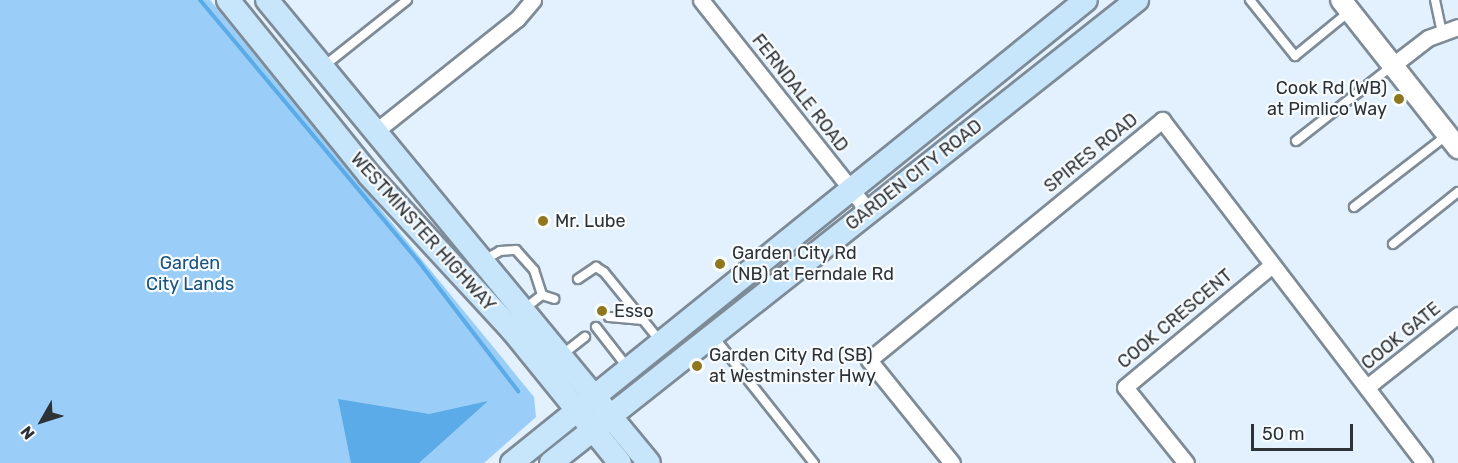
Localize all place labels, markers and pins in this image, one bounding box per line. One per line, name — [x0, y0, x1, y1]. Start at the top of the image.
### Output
place label: Cook Rd (WB) at Pimlico Way — [1267, 78, 1387, 121]
marker: Cook Rd (WB) at Pimlico Way — [1392, 92, 1406, 106]
place label: Mr. Lube — [555, 210, 626, 232]
marker: Mr. Lube — [536, 214, 550, 228]
place label: Garden City Rd (NB) at Ferndale Rd — [732, 243, 894, 286]
marker: Garden City Rd (NB) at Ferndale Rd — [713, 257, 727, 271]
place label: Esso — [614, 300, 654, 322]
marker: Esso — [595, 304, 609, 318]
place label: Garden City Rd (SB) at Westminster Hwy — [709, 345, 877, 388]
marker: Garden City Rd (SB) at Westminster Hwy — [690, 359, 704, 373]

